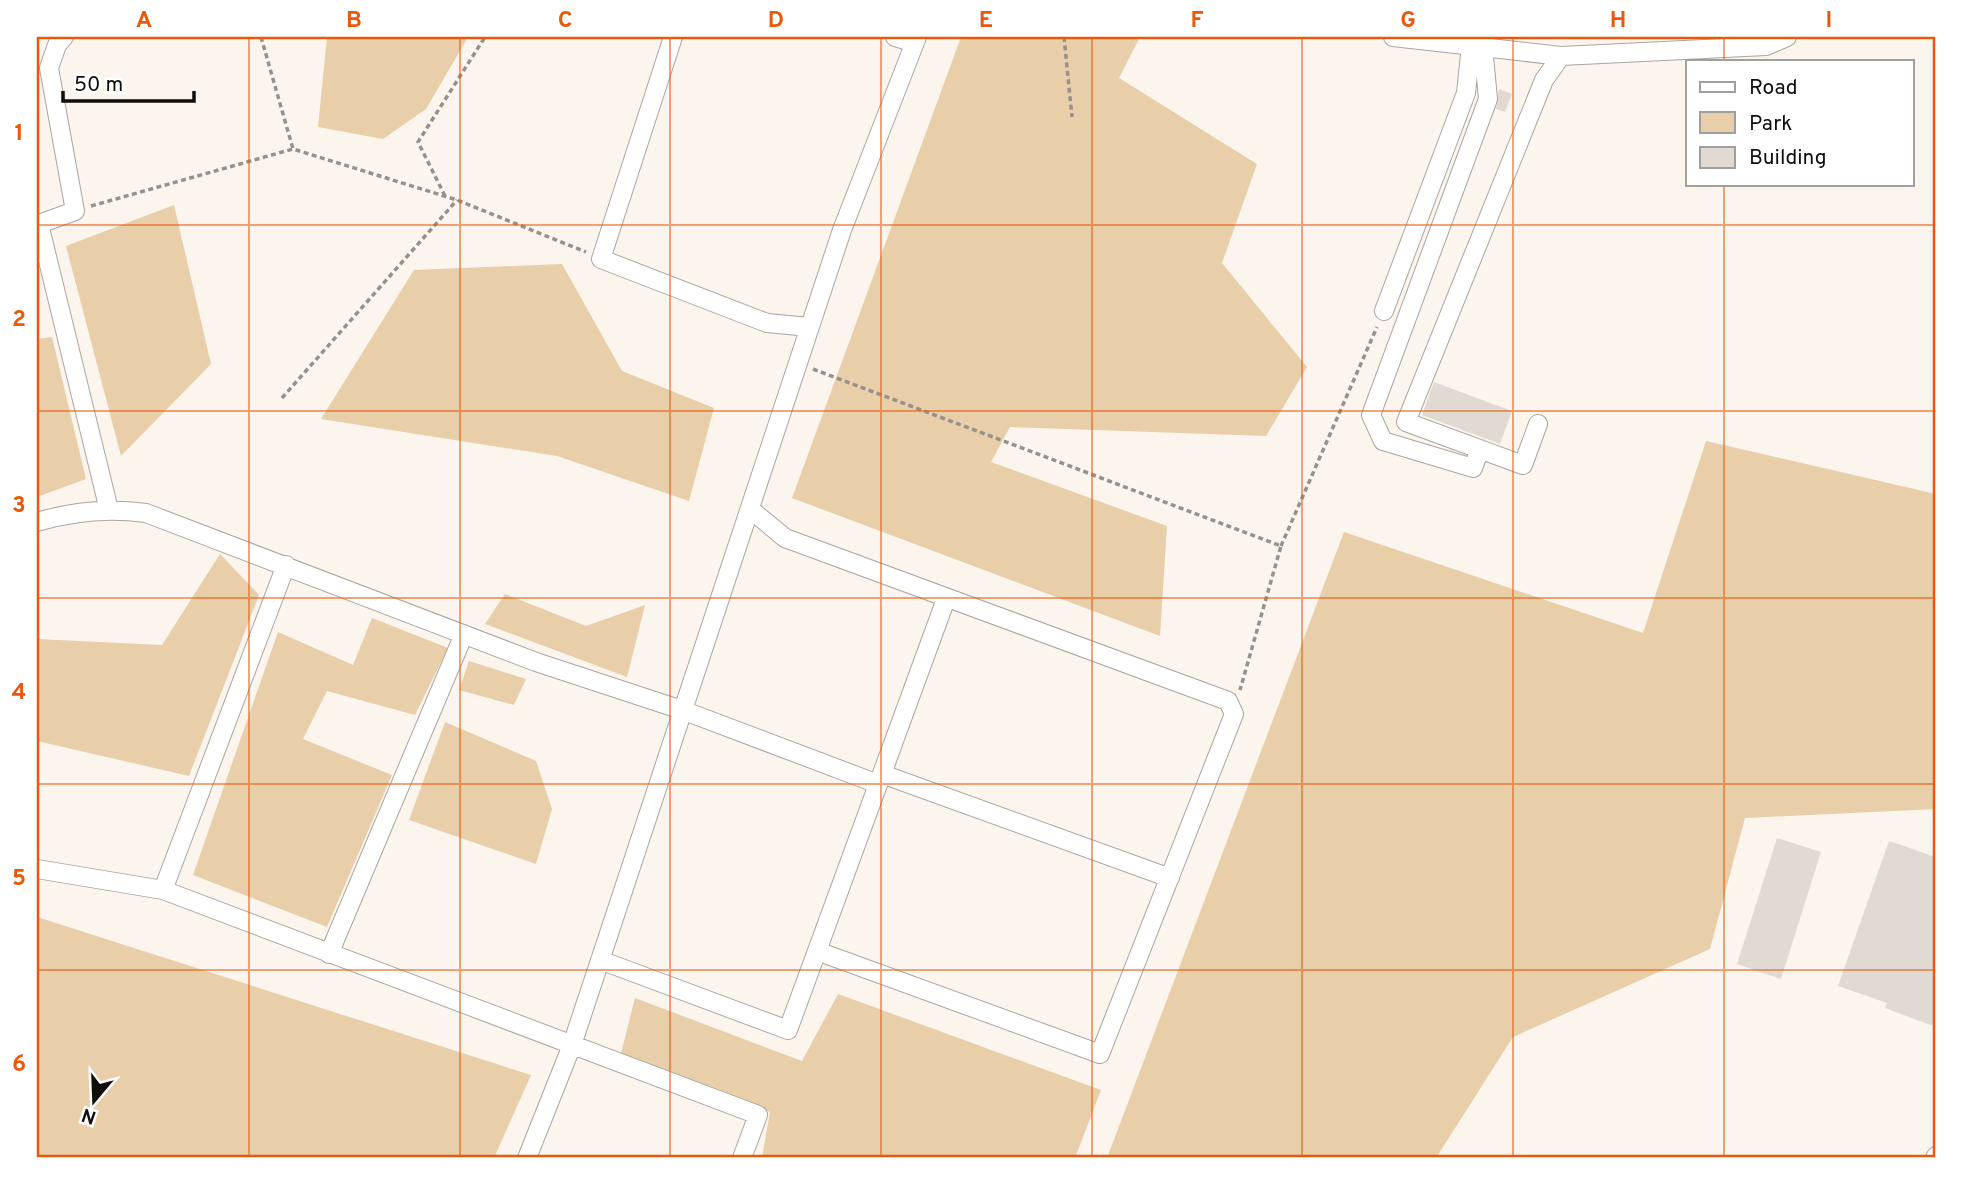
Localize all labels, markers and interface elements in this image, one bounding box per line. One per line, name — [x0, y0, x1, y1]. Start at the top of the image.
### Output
text: A — [136, 7, 152, 36]
text: B — [346, 7, 362, 36]
text: C — [558, 7, 572, 36]
text: D — [768, 7, 784, 36]
text: E — [979, 7, 993, 36]
text: F — [1190, 7, 1204, 36]
text: G — [1400, 7, 1416, 36]
text: H — [1610, 7, 1626, 36]
text: I — [1826, 7, 1832, 36]
scale bar — [63, 60, 194, 104]
legend — [1686, 60, 1913, 186]
text: 50 m — [74, 72, 123, 99]
text: Road — [1749, 75, 1798, 102]
text: Park — [1749, 111, 1792, 138]
text: 1 — [14, 120, 24, 149]
text: Building — [1749, 145, 1827, 172]
text: 2 — [12, 306, 26, 335]
text: 3 — [12, 492, 26, 521]
text: 4 — [12, 679, 26, 708]
text: 5 — [12, 865, 26, 894]
text: 6 — [12, 1051, 26, 1080]
north arrow — [60, 1066, 130, 1136]
text: N — [79, 1102, 99, 1129]

